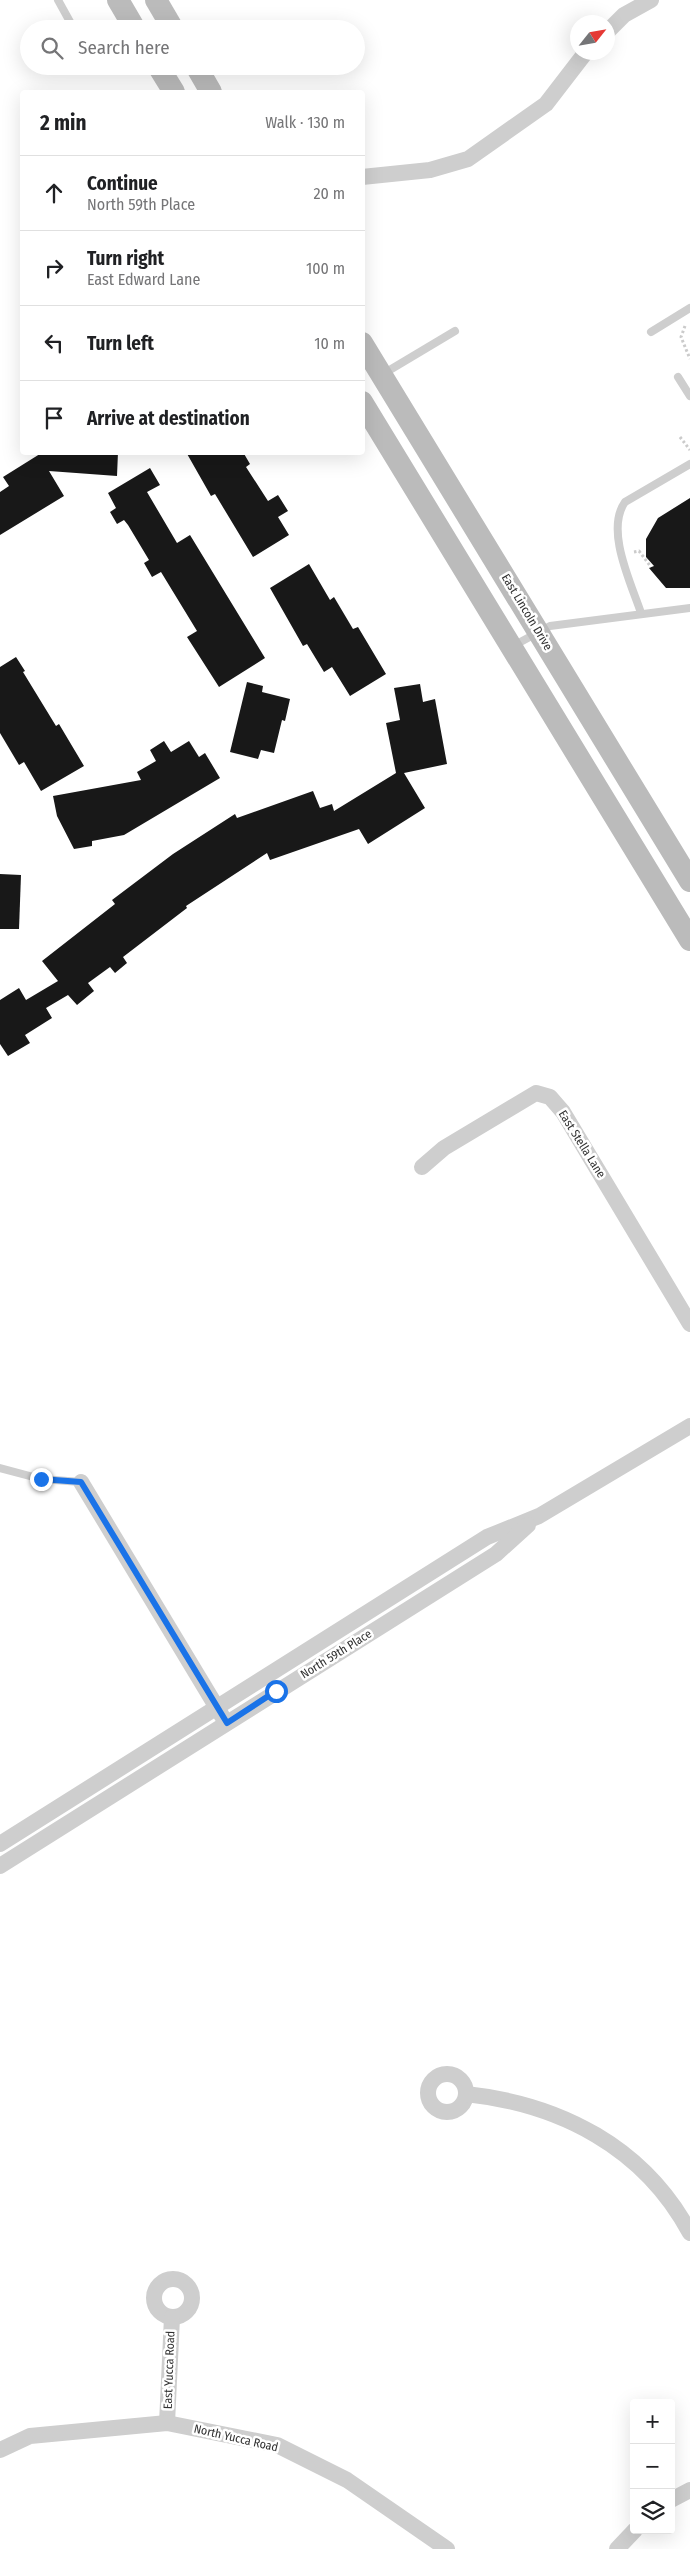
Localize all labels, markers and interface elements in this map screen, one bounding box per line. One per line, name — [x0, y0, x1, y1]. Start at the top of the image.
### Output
north arrow — [570, 15, 615, 60]
search box — [20, 20, 365, 75]
icon: search — [38, 34, 66, 62]
text: Search here — [78, 36, 170, 59]
text: 2 min — [40, 110, 87, 136]
text: Walk · 130 m — [265, 113, 345, 132]
text: Continue — [87, 172, 158, 195]
icon: ahead — [40, 179, 68, 207]
text: 20 m — [314, 184, 345, 203]
text: North 59th Place — [87, 195, 195, 214]
text: Turn right — [87, 247, 164, 270]
icon: right — [40, 254, 68, 282]
text: 100 m — [306, 259, 345, 278]
text: East Edward Lane — [87, 270, 200, 289]
icon: left — [40, 329, 68, 357]
text: Turn left — [87, 332, 154, 355]
text: 10 m — [314, 334, 345, 353]
icon: arrive — [40, 404, 68, 432]
text: Arrive at destination — [87, 407, 250, 430]
street label: East Lincoln Drive — [499, 571, 555, 653]
street label: East Stella Lane — [556, 1108, 608, 1180]
route end — [30, 1468, 53, 1491]
street label: North 59th Place — [298, 1627, 374, 1681]
route start — [265, 1680, 288, 1703]
street label: East Yucca Road — [161, 2331, 177, 2409]
map controls — [630, 2399, 675, 2534]
button: + — [630, 2399, 675, 2444]
street label: North Yucca Road — [193, 2422, 279, 2454]
button: − — [630, 2444, 675, 2489]
button: layers — [630, 2489, 675, 2534]

